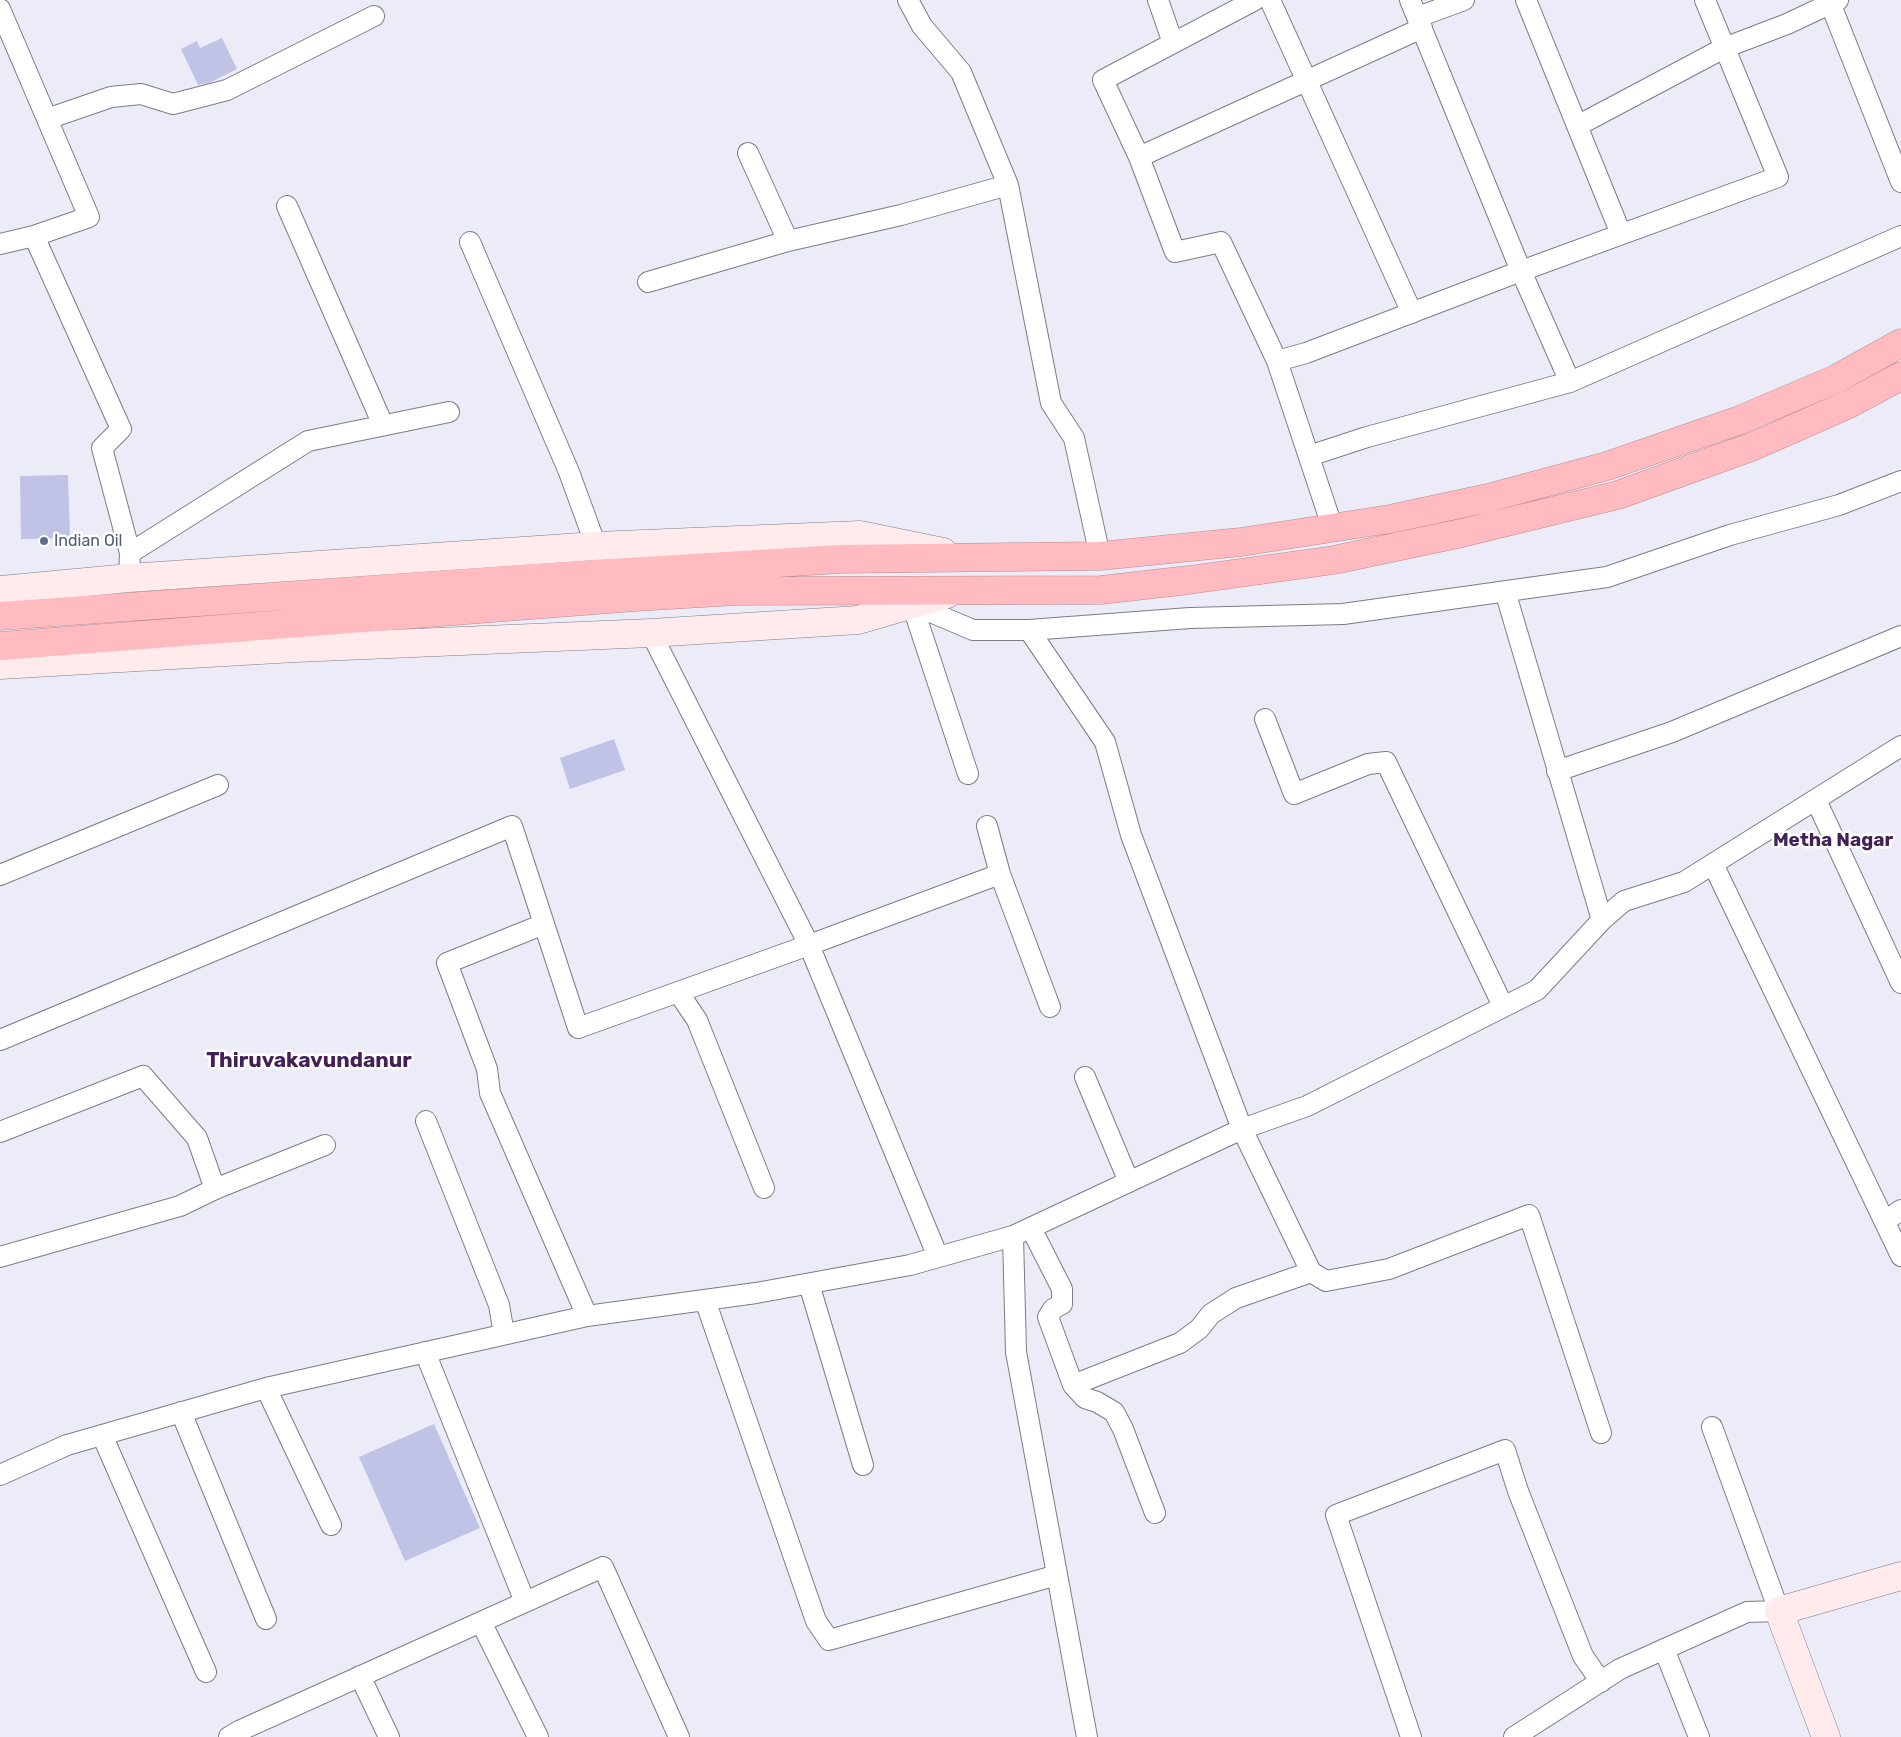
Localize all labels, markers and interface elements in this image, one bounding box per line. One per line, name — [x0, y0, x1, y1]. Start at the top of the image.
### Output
place label: Indian Oil — [54, 531, 122, 551]
marker: Indian Oil — [38, 535, 50, 547]
district label: Metha Nagar — [1773, 830, 1893, 852]
district label: Thiruvakavundanur — [206, 1048, 412, 1074]

